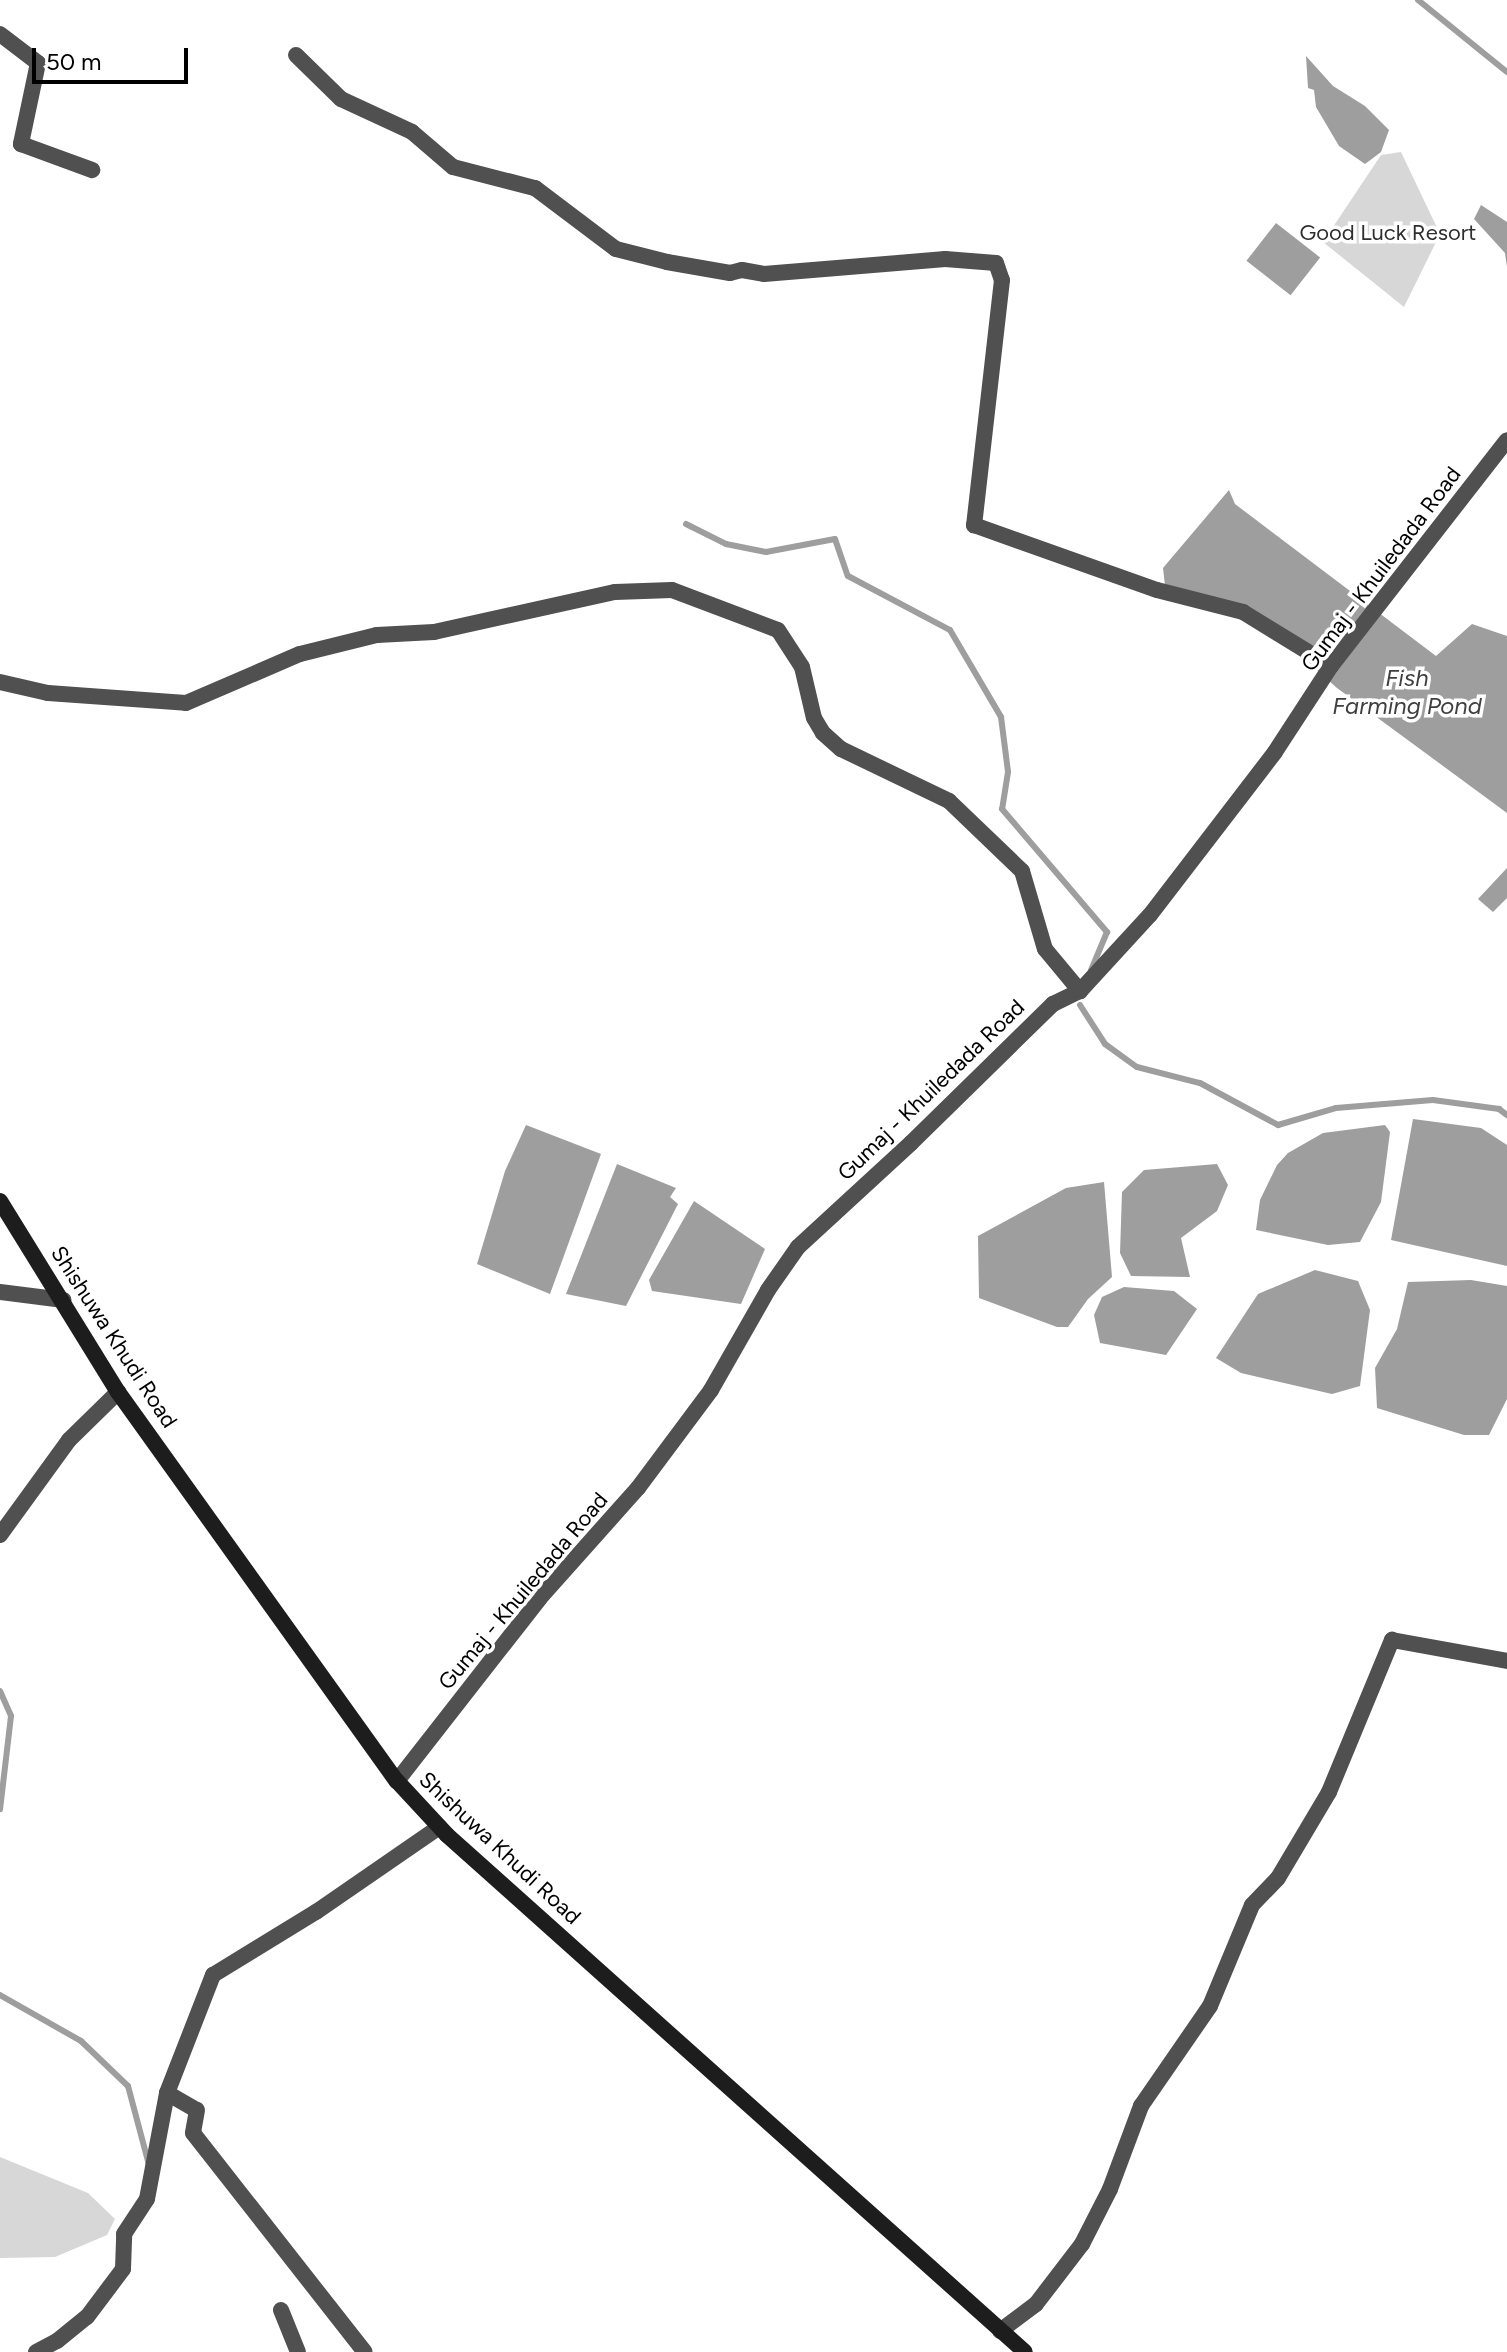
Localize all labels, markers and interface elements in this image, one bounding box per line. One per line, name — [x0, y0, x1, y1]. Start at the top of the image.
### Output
scale bar — [36, 32, 192, 82]
text: 50 m — [46, 47, 102, 76]
park label: Good Luck Resort — [1300, 220, 1476, 246]
street label: Gumaj - Khuiledada Road — [1295, 462, 1467, 676]
water label: Fish Farming Pond — [1332, 664, 1482, 720]
street label: Gumaj - Khuiledada Road — [832, 994, 1030, 1186]
street label: Shishuwa Khudi Road — [45, 1241, 183, 1433]
street label: Gumaj - Khuiledada Road — [433, 1487, 613, 1695]
street label: Shishuwa Khudi Road — [414, 1766, 586, 1930]

